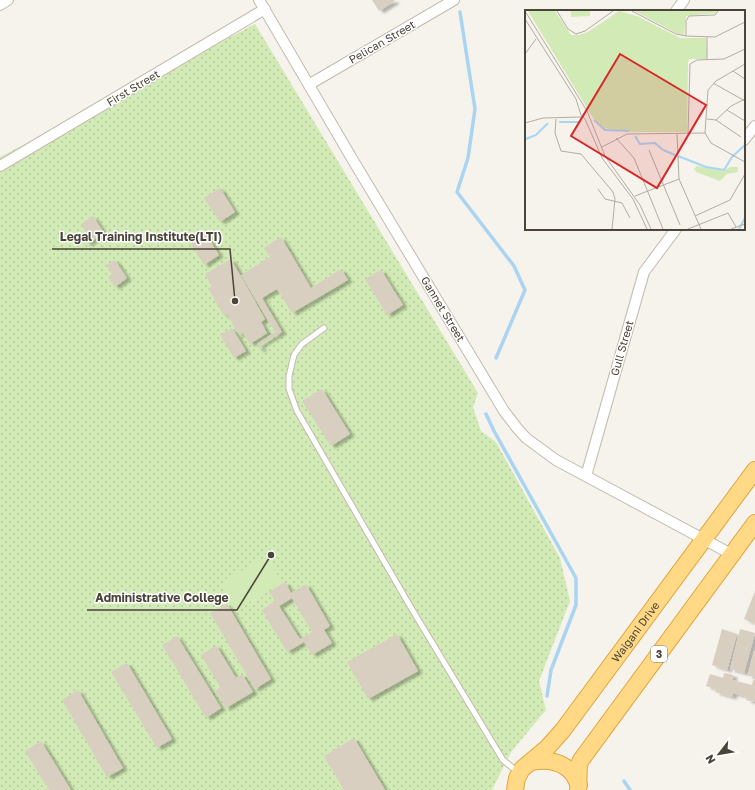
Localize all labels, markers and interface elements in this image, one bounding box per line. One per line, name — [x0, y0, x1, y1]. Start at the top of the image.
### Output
inset map — [525, 10, 745, 230]
street label: Pelican Street — [346, 17, 417, 66]
street label: First Street — [104, 67, 162, 108]
callout: Legal Training Institute(LTI) — [52, 225, 230, 249]
text: Legal Training Institute(LTI) — [60, 229, 222, 244]
street label: Gannet Street — [419, 274, 468, 344]
street label: Gull Street — [607, 319, 636, 377]
callout: Administrative College — [87, 586, 237, 610]
text: Administrative College — [95, 590, 229, 605]
street label: Waigani Drive — [608, 599, 662, 665]
road number: 3 — [651, 646, 667, 662]
north arrow — [699, 734, 739, 774]
text: N — [702, 752, 718, 766]

